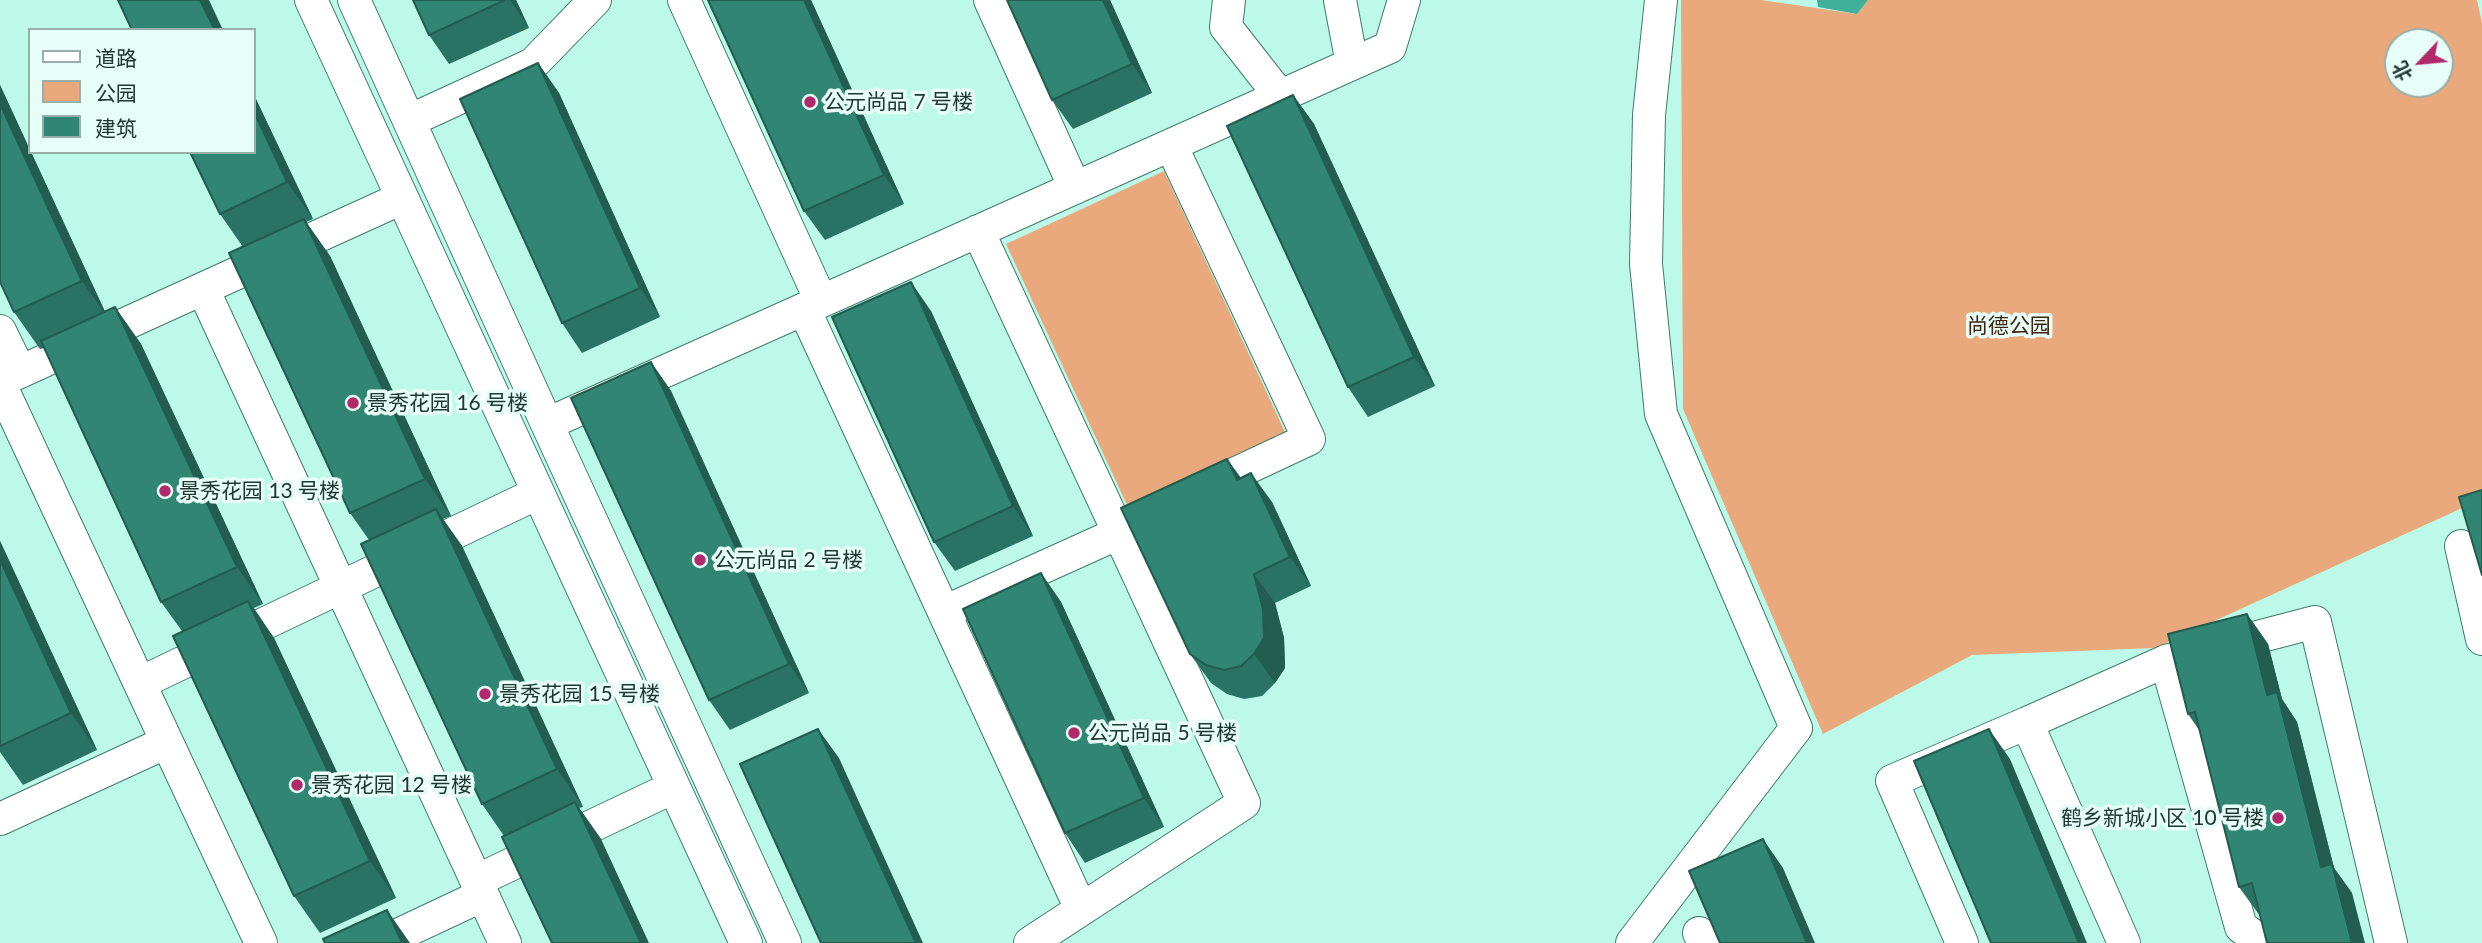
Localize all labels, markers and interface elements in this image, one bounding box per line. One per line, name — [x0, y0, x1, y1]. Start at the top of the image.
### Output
legend — [28, 28, 256, 154]
north arrow — [2384, 28, 2454, 98]
text: 道路 — [95, 45, 137, 70]
text: 北 — [2387, 58, 2416, 85]
text: 公园 — [95, 80, 137, 105]
place label: 公元尚品 7 号楼 — [824, 89, 973, 115]
marker: 公元尚品 7 号楼 — [802, 94, 818, 110]
text: 建筑 — [95, 115, 137, 140]
park label: 尚德公园 — [1967, 313, 2051, 339]
place label: 景秀花园 16 号楼 — [367, 390, 528, 416]
marker: 景秀花园 16 号楼 — [345, 395, 361, 411]
place label: 景秀花园 13 号楼 — [179, 478, 340, 504]
marker: 景秀花园 13 号楼 — [157, 483, 173, 499]
place label: 公元尚品 2 号楼 — [714, 547, 863, 573]
marker: 公元尚品 2 号楼 — [692, 552, 708, 568]
place label: 景秀花园 15 号楼 — [499, 681, 660, 707]
marker: 景秀花园 15 号楼 — [477, 686, 493, 702]
place label: 公元尚品 5 号楼 — [1088, 720, 1237, 746]
marker: 公元尚品 5 号楼 — [1066, 725, 1082, 741]
place label: 景秀花园 12 号楼 — [311, 772, 472, 798]
marker: 景秀花园 12 号楼 — [289, 777, 305, 793]
place label: 鹤乡新城小区 10 号楼 — [2061, 805, 2264, 831]
marker: 鹤乡新城小区 10 号楼 — [2270, 810, 2286, 826]

